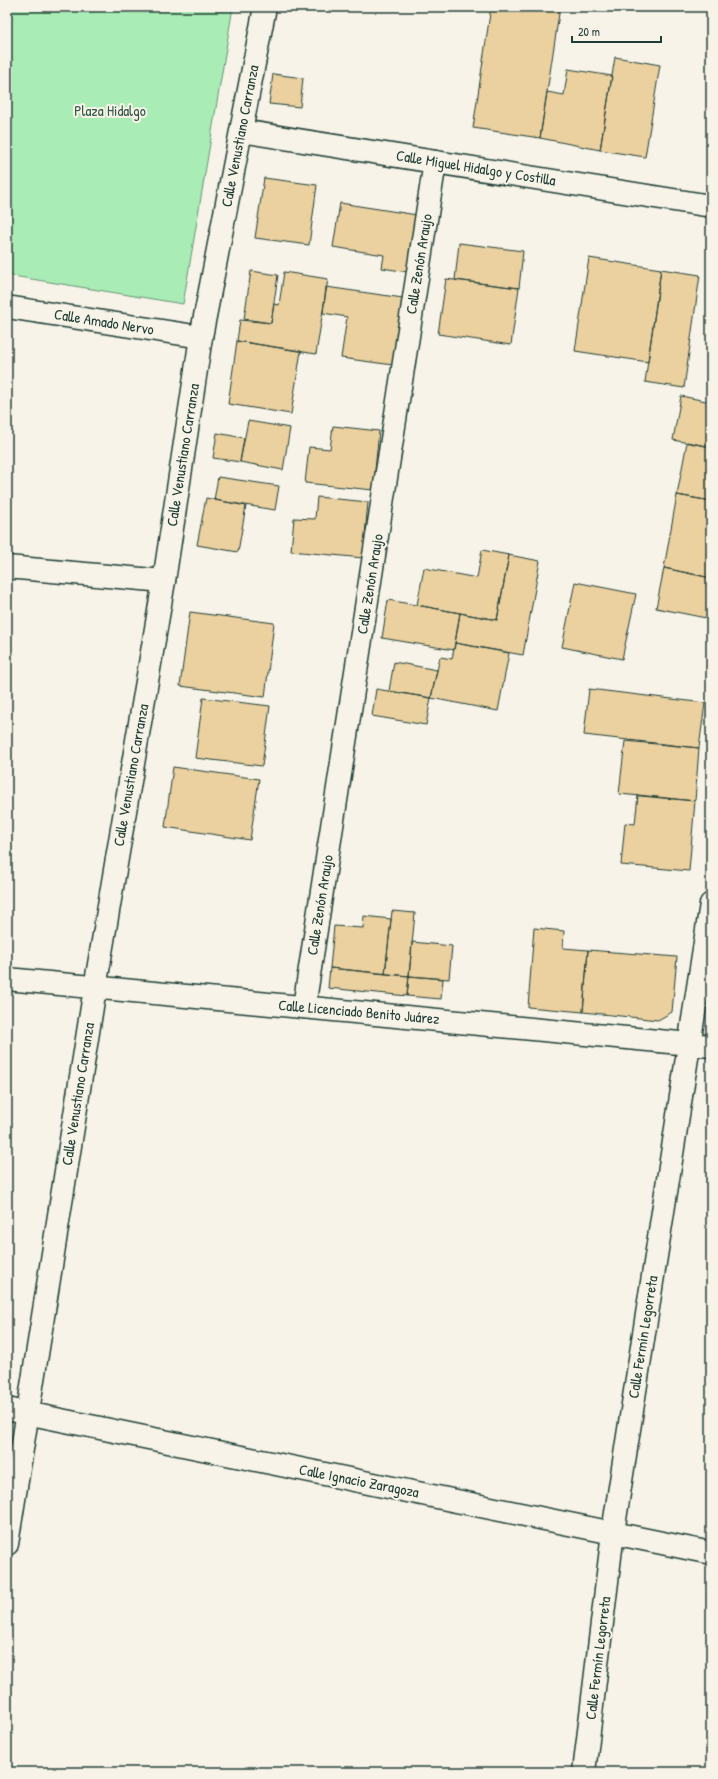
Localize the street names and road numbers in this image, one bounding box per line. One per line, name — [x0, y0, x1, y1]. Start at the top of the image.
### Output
street label: Calle Venustiano Carranza — [215, 63, 264, 209]
street label: Calle Miguel Hidalgo y Costilla — [395, 145, 558, 191]
street label: Calle Zenón Araujo — [400, 212, 437, 316]
street label: Calle Amado Nervo — [53, 303, 155, 340]
street label: Calle Venustiano Carranza — [161, 382, 204, 528]
street label: Calle Zenón Araujo — [351, 532, 388, 636]
street label: Calle Venustiano Carranza — [108, 702, 153, 848]
street label: Calle Zenón Araujo — [301, 853, 338, 957]
street label: Calle Licenciado Benito Juárez — [277, 994, 441, 1029]
street label: Calle Venustiano Carranza — [56, 1021, 99, 1167]
street label: Calle Fermín Legorreta — [622, 1274, 663, 1400]
street label: Calle Ignacio Zaragoza — [297, 1459, 421, 1502]
street label: Calle Fermín Legorreta — [580, 1595, 615, 1721]

